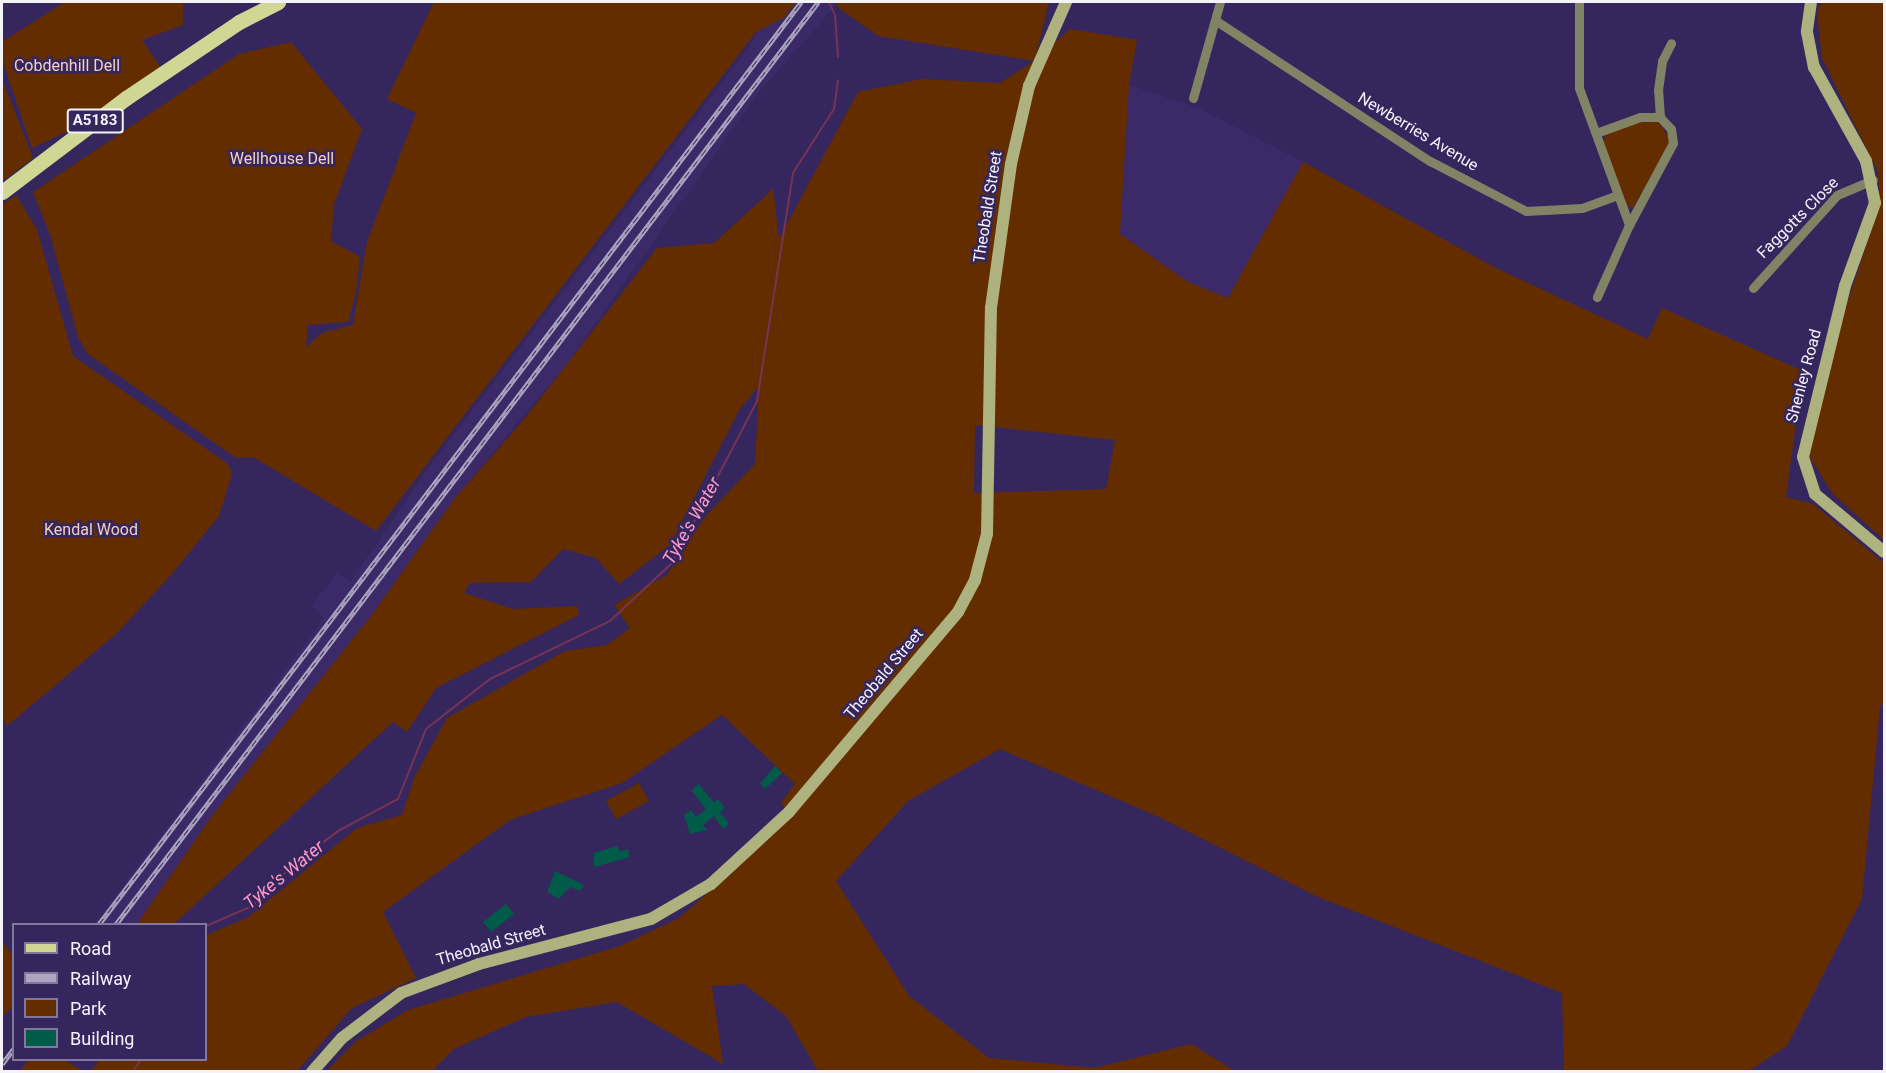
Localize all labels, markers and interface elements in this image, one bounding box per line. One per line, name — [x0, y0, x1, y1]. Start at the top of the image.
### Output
park label: Cobdenhill Dell — [14, 56, 120, 76]
street label: Newberries Avenue — [1354, 88, 1482, 176]
road number: A5183 — [66, 109, 124, 133]
park label: Wellhouse Dell — [230, 149, 334, 169]
street label: Theobald Street — [970, 150, 1006, 264]
street label: Faggotts Close — [1753, 173, 1843, 263]
street label: Shenley Road — [1782, 327, 1826, 425]
water label: Tyke's Water — [658, 474, 726, 568]
park label: Kendal Wood — [44, 520, 138, 540]
street label: Theobald Street — [840, 625, 928, 723]
water label: Tyke's Water — [239, 836, 329, 914]
street label: Theobald Street — [434, 920, 548, 970]
legend — [12, 923, 207, 1061]
text: Road — [70, 938, 111, 959]
text: Railway — [70, 968, 131, 989]
text: Park — [70, 998, 106, 1019]
text: Building — [70, 1028, 134, 1049]

